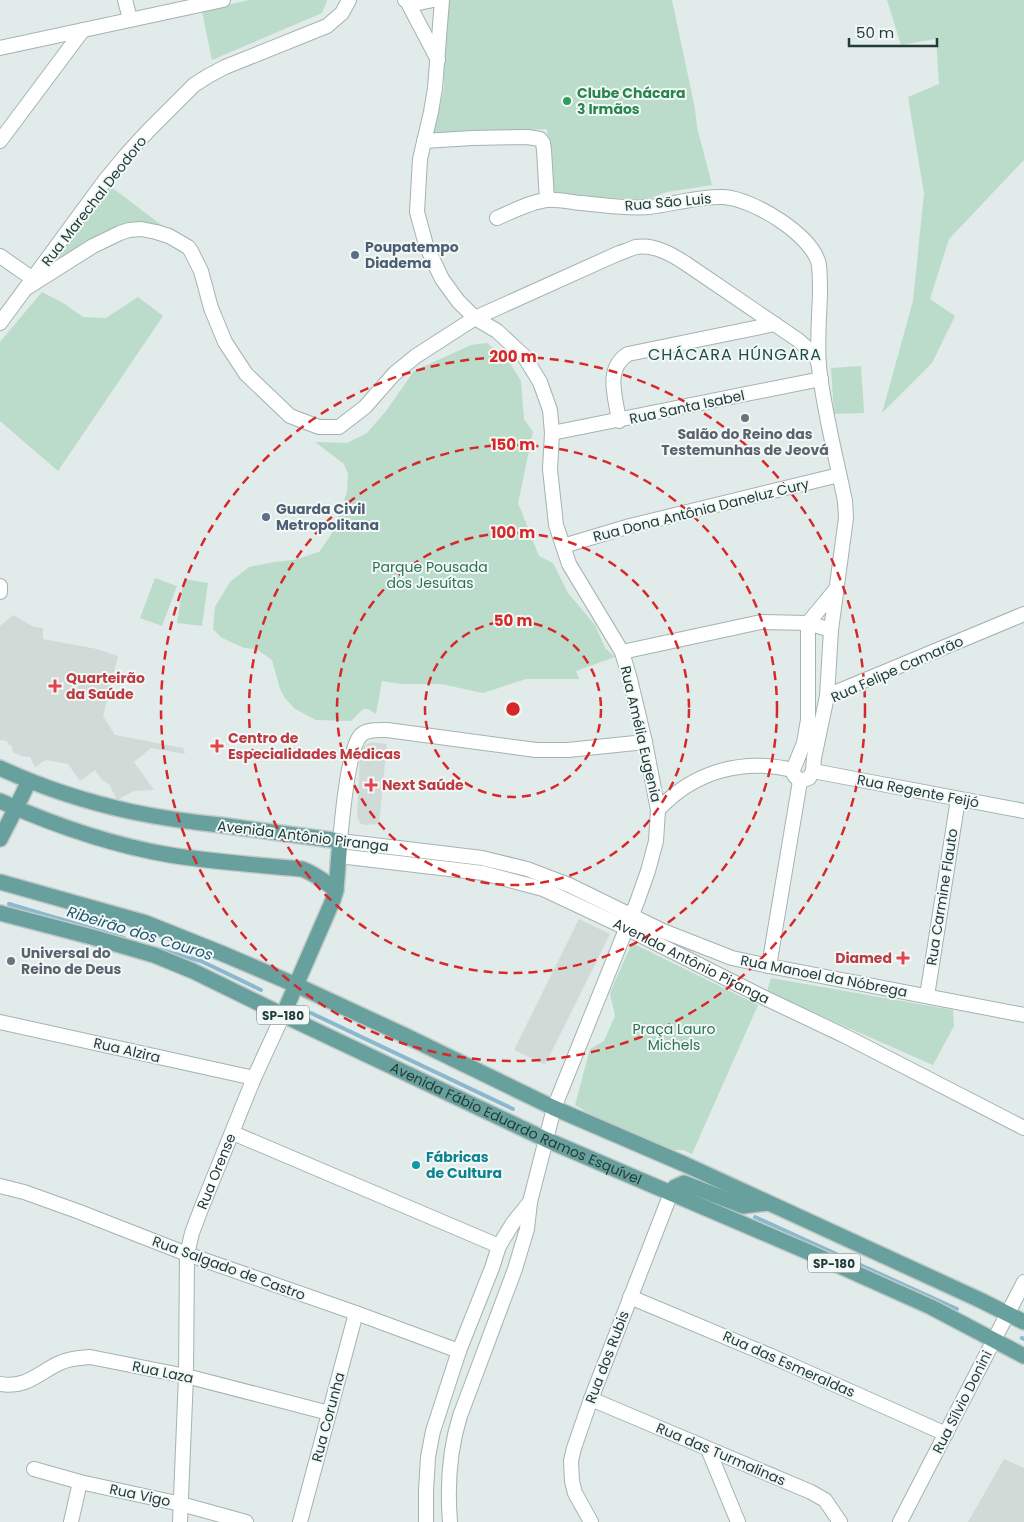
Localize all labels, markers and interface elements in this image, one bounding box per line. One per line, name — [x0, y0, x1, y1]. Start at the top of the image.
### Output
scale bar — [849, 15, 936, 47]
text: 50 m — [856, 22, 894, 43]
place label: Clube Chácara 3 Irmãos — [577, 83, 685, 119]
marker: Clube Chácara 3 Irmãos — [561, 95, 573, 107]
street label: Rua Marechal Deodoro — [37, 132, 151, 270]
street label: Rua São Luis — [624, 188, 712, 216]
place label: Poupatempo Diadema — [365, 237, 459, 273]
marker: Poupatempo Diadema — [349, 249, 361, 261]
district label: CHÁCARA HÚNGARA — [648, 343, 822, 366]
text: 200 m — [489, 346, 537, 367]
street label: Rua Santa Isabel — [627, 385, 747, 429]
marker: Salão do Reino das Testemunhas de Jeová — [739, 412, 751, 424]
place label: Salão do Reino das Testemunhas de Jeová — [661, 424, 829, 460]
text: 150 m — [491, 434, 535, 455]
street label: Rua Dona Antônia Daneluz Cury — [591, 473, 811, 547]
place label: Guarda Civil Metropolitana — [276, 499, 379, 535]
marker: Guarda Civil Metropolitana — [260, 511, 272, 523]
text: 100 m — [491, 522, 535, 543]
park label: Parque Pousada dos Jesuítas — [372, 557, 488, 593]
text: 50 m — [494, 610, 532, 631]
street label: Rua Felipe Camarão — [828, 631, 966, 707]
street label: Rua Amélia Eugenia — [616, 664, 666, 804]
place label: Quarteirão da Saúde — [66, 668, 145, 704]
marker: Quarteirão da Saúde — [48, 679, 62, 693]
centre of rings — [504, 700, 522, 718]
place label: Centro de Especialidades Médicas — [228, 728, 401, 764]
marker: Centro de Especialidades Médicas — [210, 739, 224, 753]
street label: Rua Regente Feijó — [855, 769, 981, 813]
place label: Next Saúde — [382, 775, 464, 795]
marker: Next Saúde — [364, 778, 378, 792]
street label: Avenida Antônio Piranga — [216, 816, 390, 856]
street label: Rua Carmine Flauto — [921, 827, 963, 967]
water label: Ribeirão dos Couros — [64, 901, 216, 965]
street label: Avenida Antônio Piranga — [610, 913, 773, 1009]
place label: Universal do Reino de Deus — [21, 943, 122, 979]
place label: Diamed — [835, 948, 892, 968]
street label: Rua Manoel da Nóbrega — [739, 950, 909, 1002]
marker: Diamed — [896, 951, 910, 965]
marker: Universal do Reino de Deus — [5, 955, 17, 967]
road number: SP-180 — [257, 1006, 309, 1024]
park label: Praça Lauro Michels — [632, 1019, 716, 1055]
street label: Rua Alzira — [92, 1033, 162, 1067]
street label: Avenida Fábio Eduardo Ramos Esquível — [387, 1057, 645, 1189]
street label: Rua Orense — [192, 1130, 241, 1212]
place label: Fábricas de Cultura — [426, 1147, 502, 1183]
marker: Fábricas de Cultura — [410, 1159, 422, 1171]
street label: Rua Salgado de Castro — [150, 1231, 308, 1305]
road number: SP-180 — [808, 1254, 860, 1272]
street label: Rua dos Rubis — [580, 1308, 634, 1406]
street label: Rua das Esmeraldas — [720, 1326, 858, 1402]
street label: Rua Sílvio Donini — [927, 1347, 997, 1457]
street label: Rua Laza — [131, 1356, 195, 1388]
street label: Rua Corunha — [306, 1370, 350, 1464]
street label: Rua das Turmalinas — [653, 1418, 789, 1490]
street label: Rua Vigo — [108, 1479, 172, 1511]

